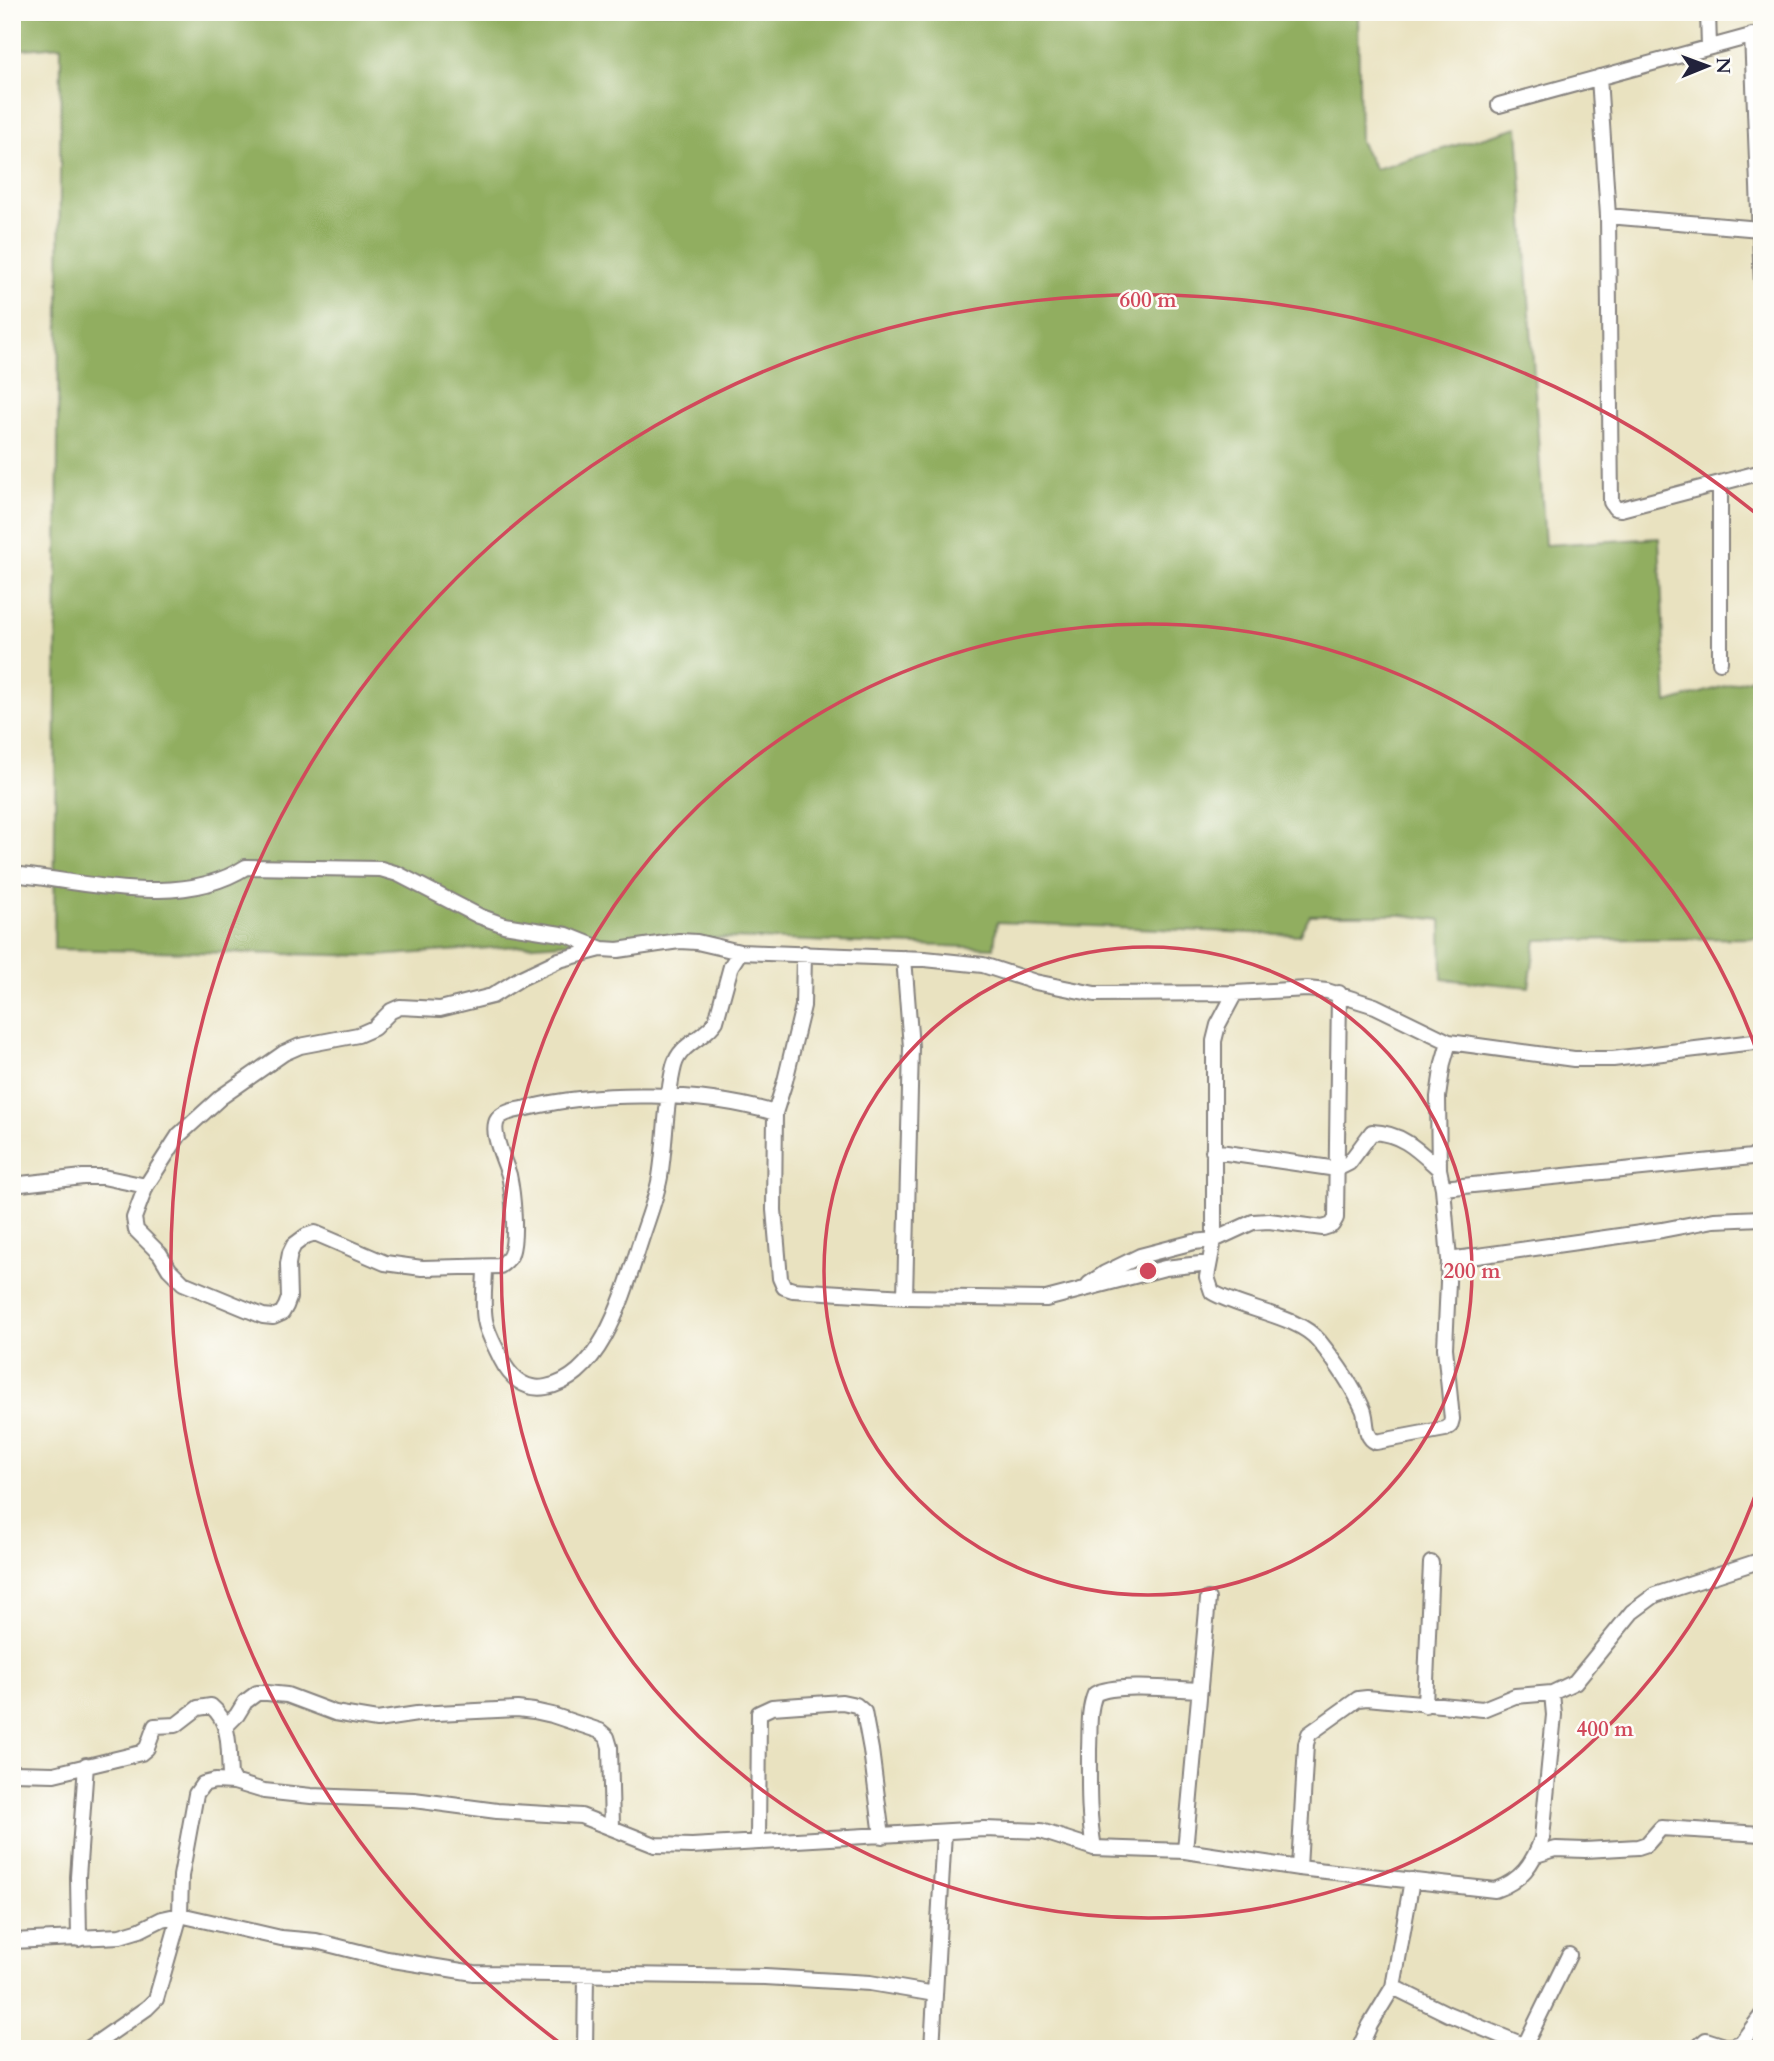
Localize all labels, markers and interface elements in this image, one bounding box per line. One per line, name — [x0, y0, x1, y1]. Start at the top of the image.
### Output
north arrow — [1672, 32, 1742, 102]
text: N — [1710, 57, 1736, 75]
text: 600 m — [1119, 286, 1177, 315]
text: 200 m — [1443, 1257, 1501, 1286]
centre of rings — [1136, 1259, 1160, 1283]
text: 400 m — [1576, 1715, 1634, 1744]

